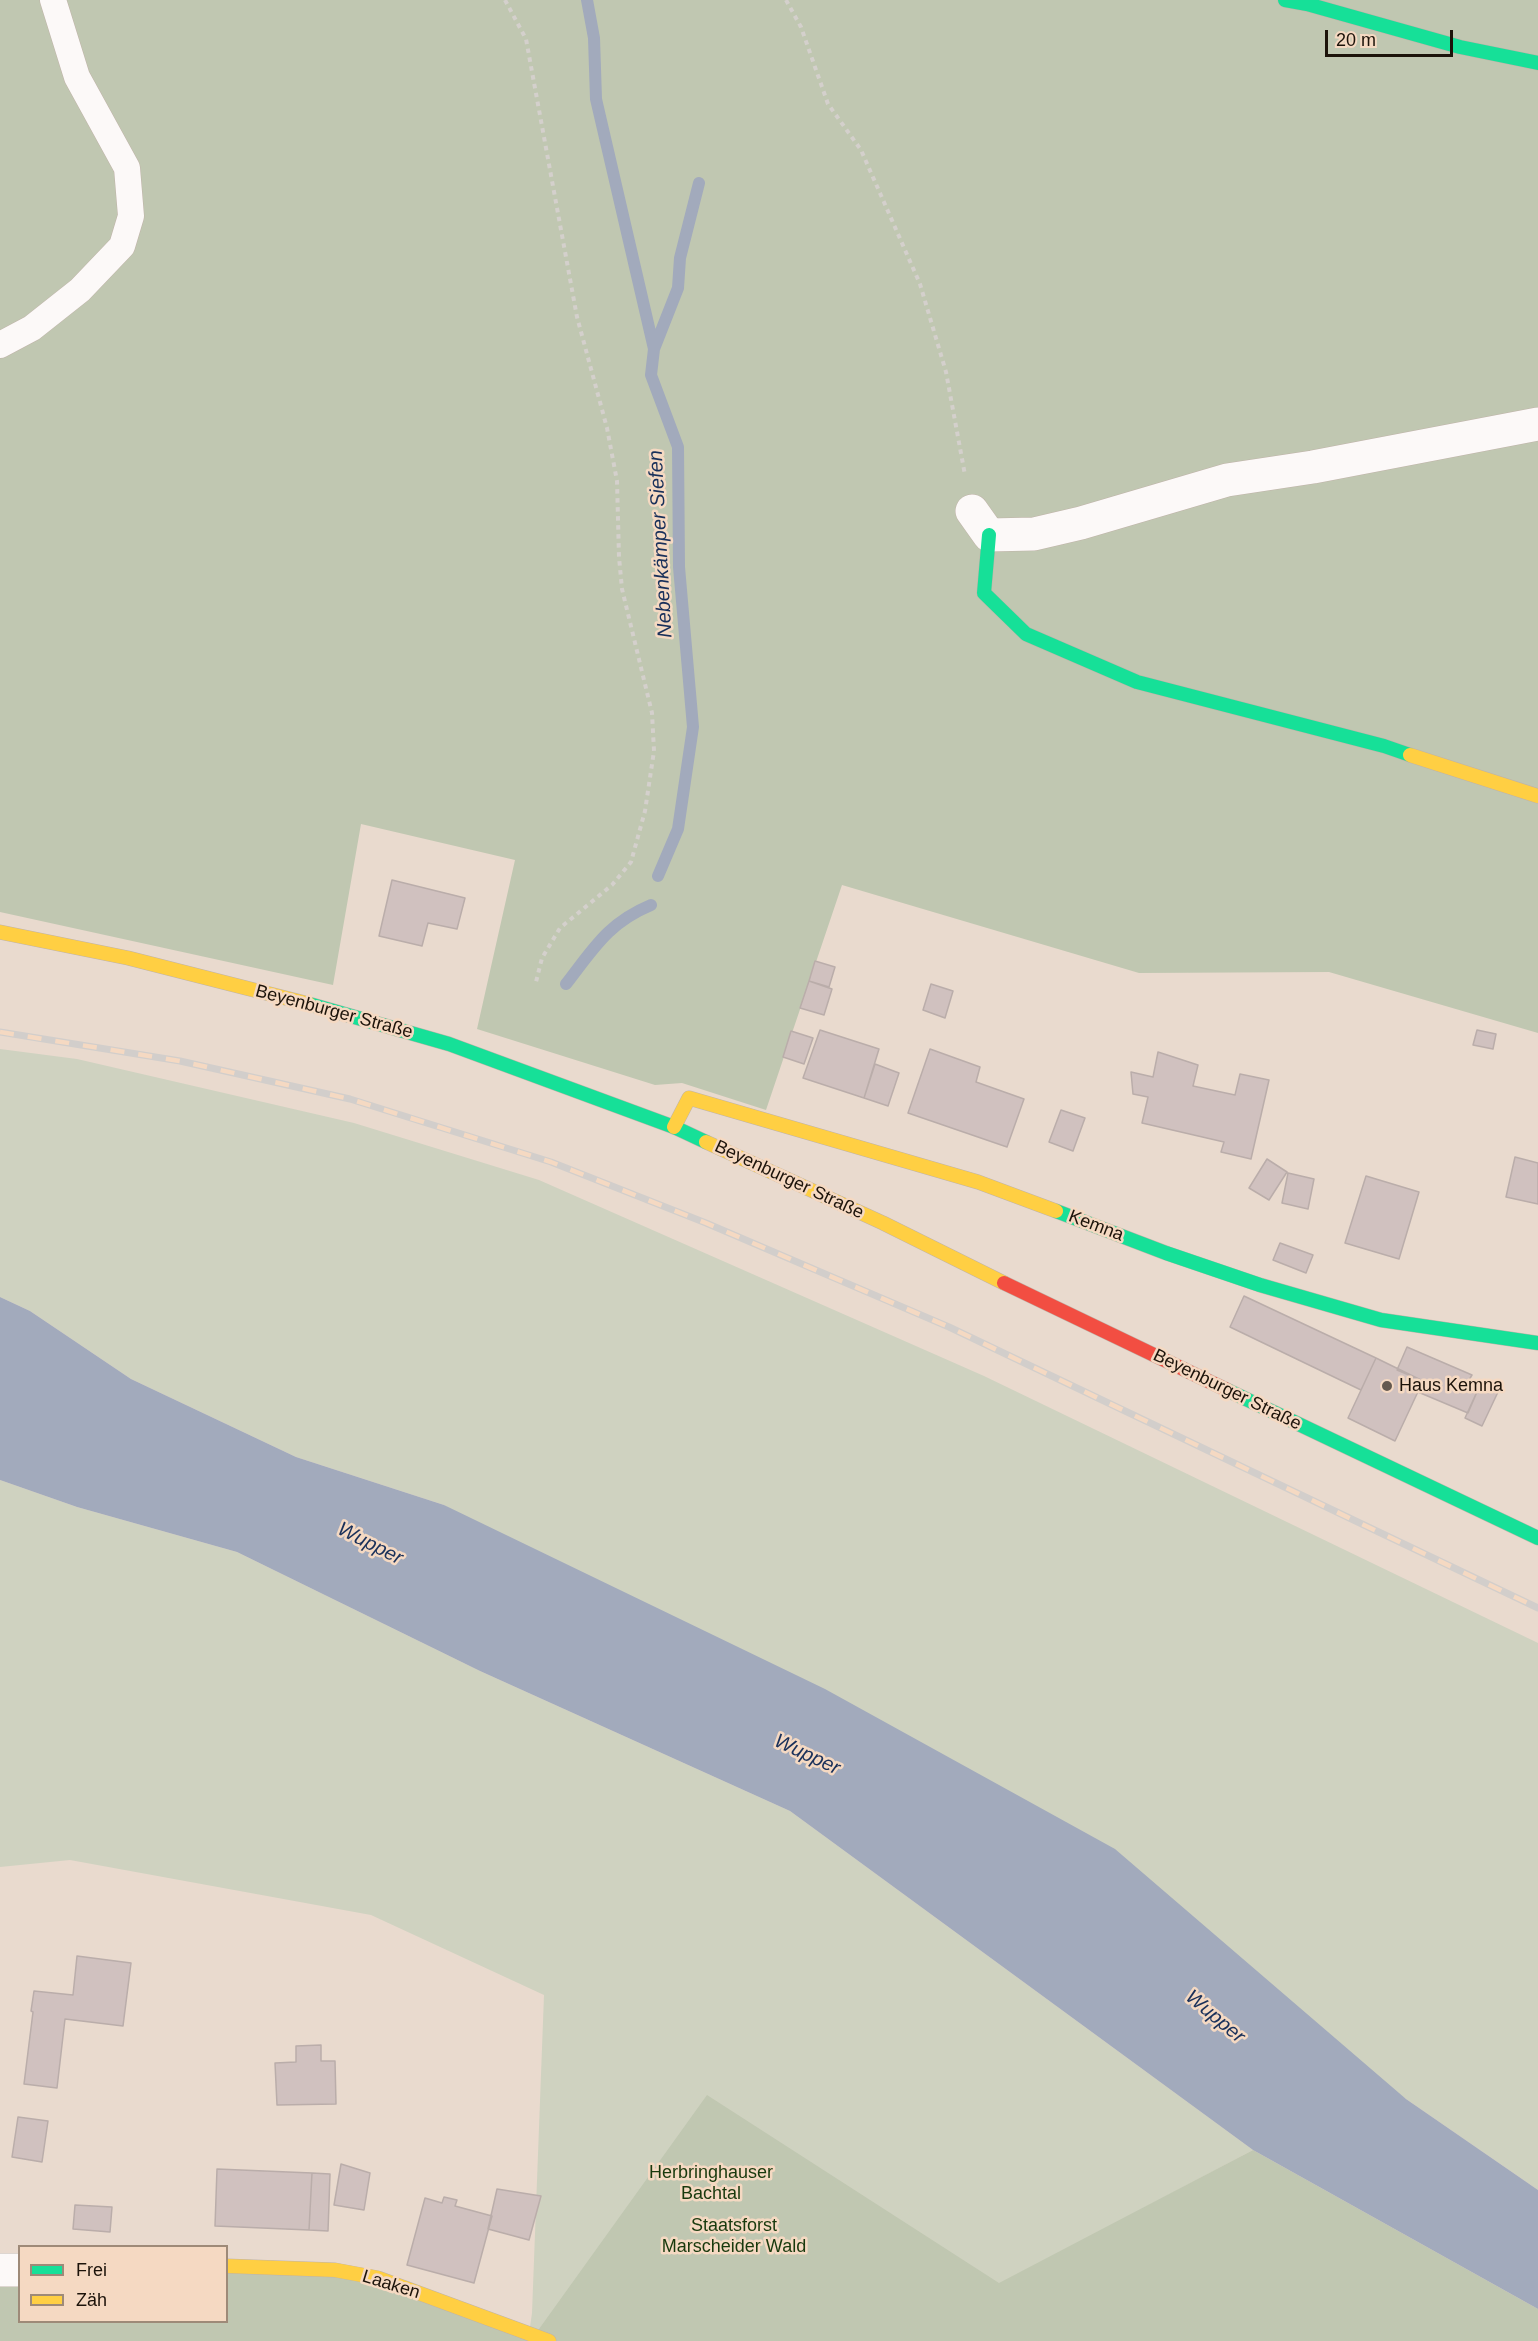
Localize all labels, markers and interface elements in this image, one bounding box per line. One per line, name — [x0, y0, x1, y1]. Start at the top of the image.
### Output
scale bar — [1328, 18, 1456, 56]
text: 20 m — [1336, 30, 1376, 50]
water label: Nebenkämper Siefen — [644, 450, 678, 638]
street label: Beyenburger Straße — [253, 981, 415, 1043]
street label: Beyenburger Straße — [711, 1136, 867, 1224]
street label: Kemna — [1066, 1206, 1126, 1246]
street label: Beyenburger Straße — [1149, 1345, 1305, 1435]
place label: Haus Kemna — [1399, 1375, 1503, 1397]
marker: Haus Kemna — [1380, 1379, 1394, 1393]
water label: Wupper — [333, 1517, 407, 1571]
water label: Wupper — [770, 1729, 844, 1781]
water label: Wupper — [1180, 1985, 1250, 2049]
park label: Herbringhauser Bachtal — [649, 2162, 773, 2204]
park label: Staatsforst Marscheider Wald — [662, 2215, 806, 2258]
legend — [18, 2245, 228, 2323]
text: Frei — [76, 2260, 107, 2280]
street label: Laaken — [360, 2266, 422, 2304]
text: Zäh — [76, 2290, 107, 2310]

